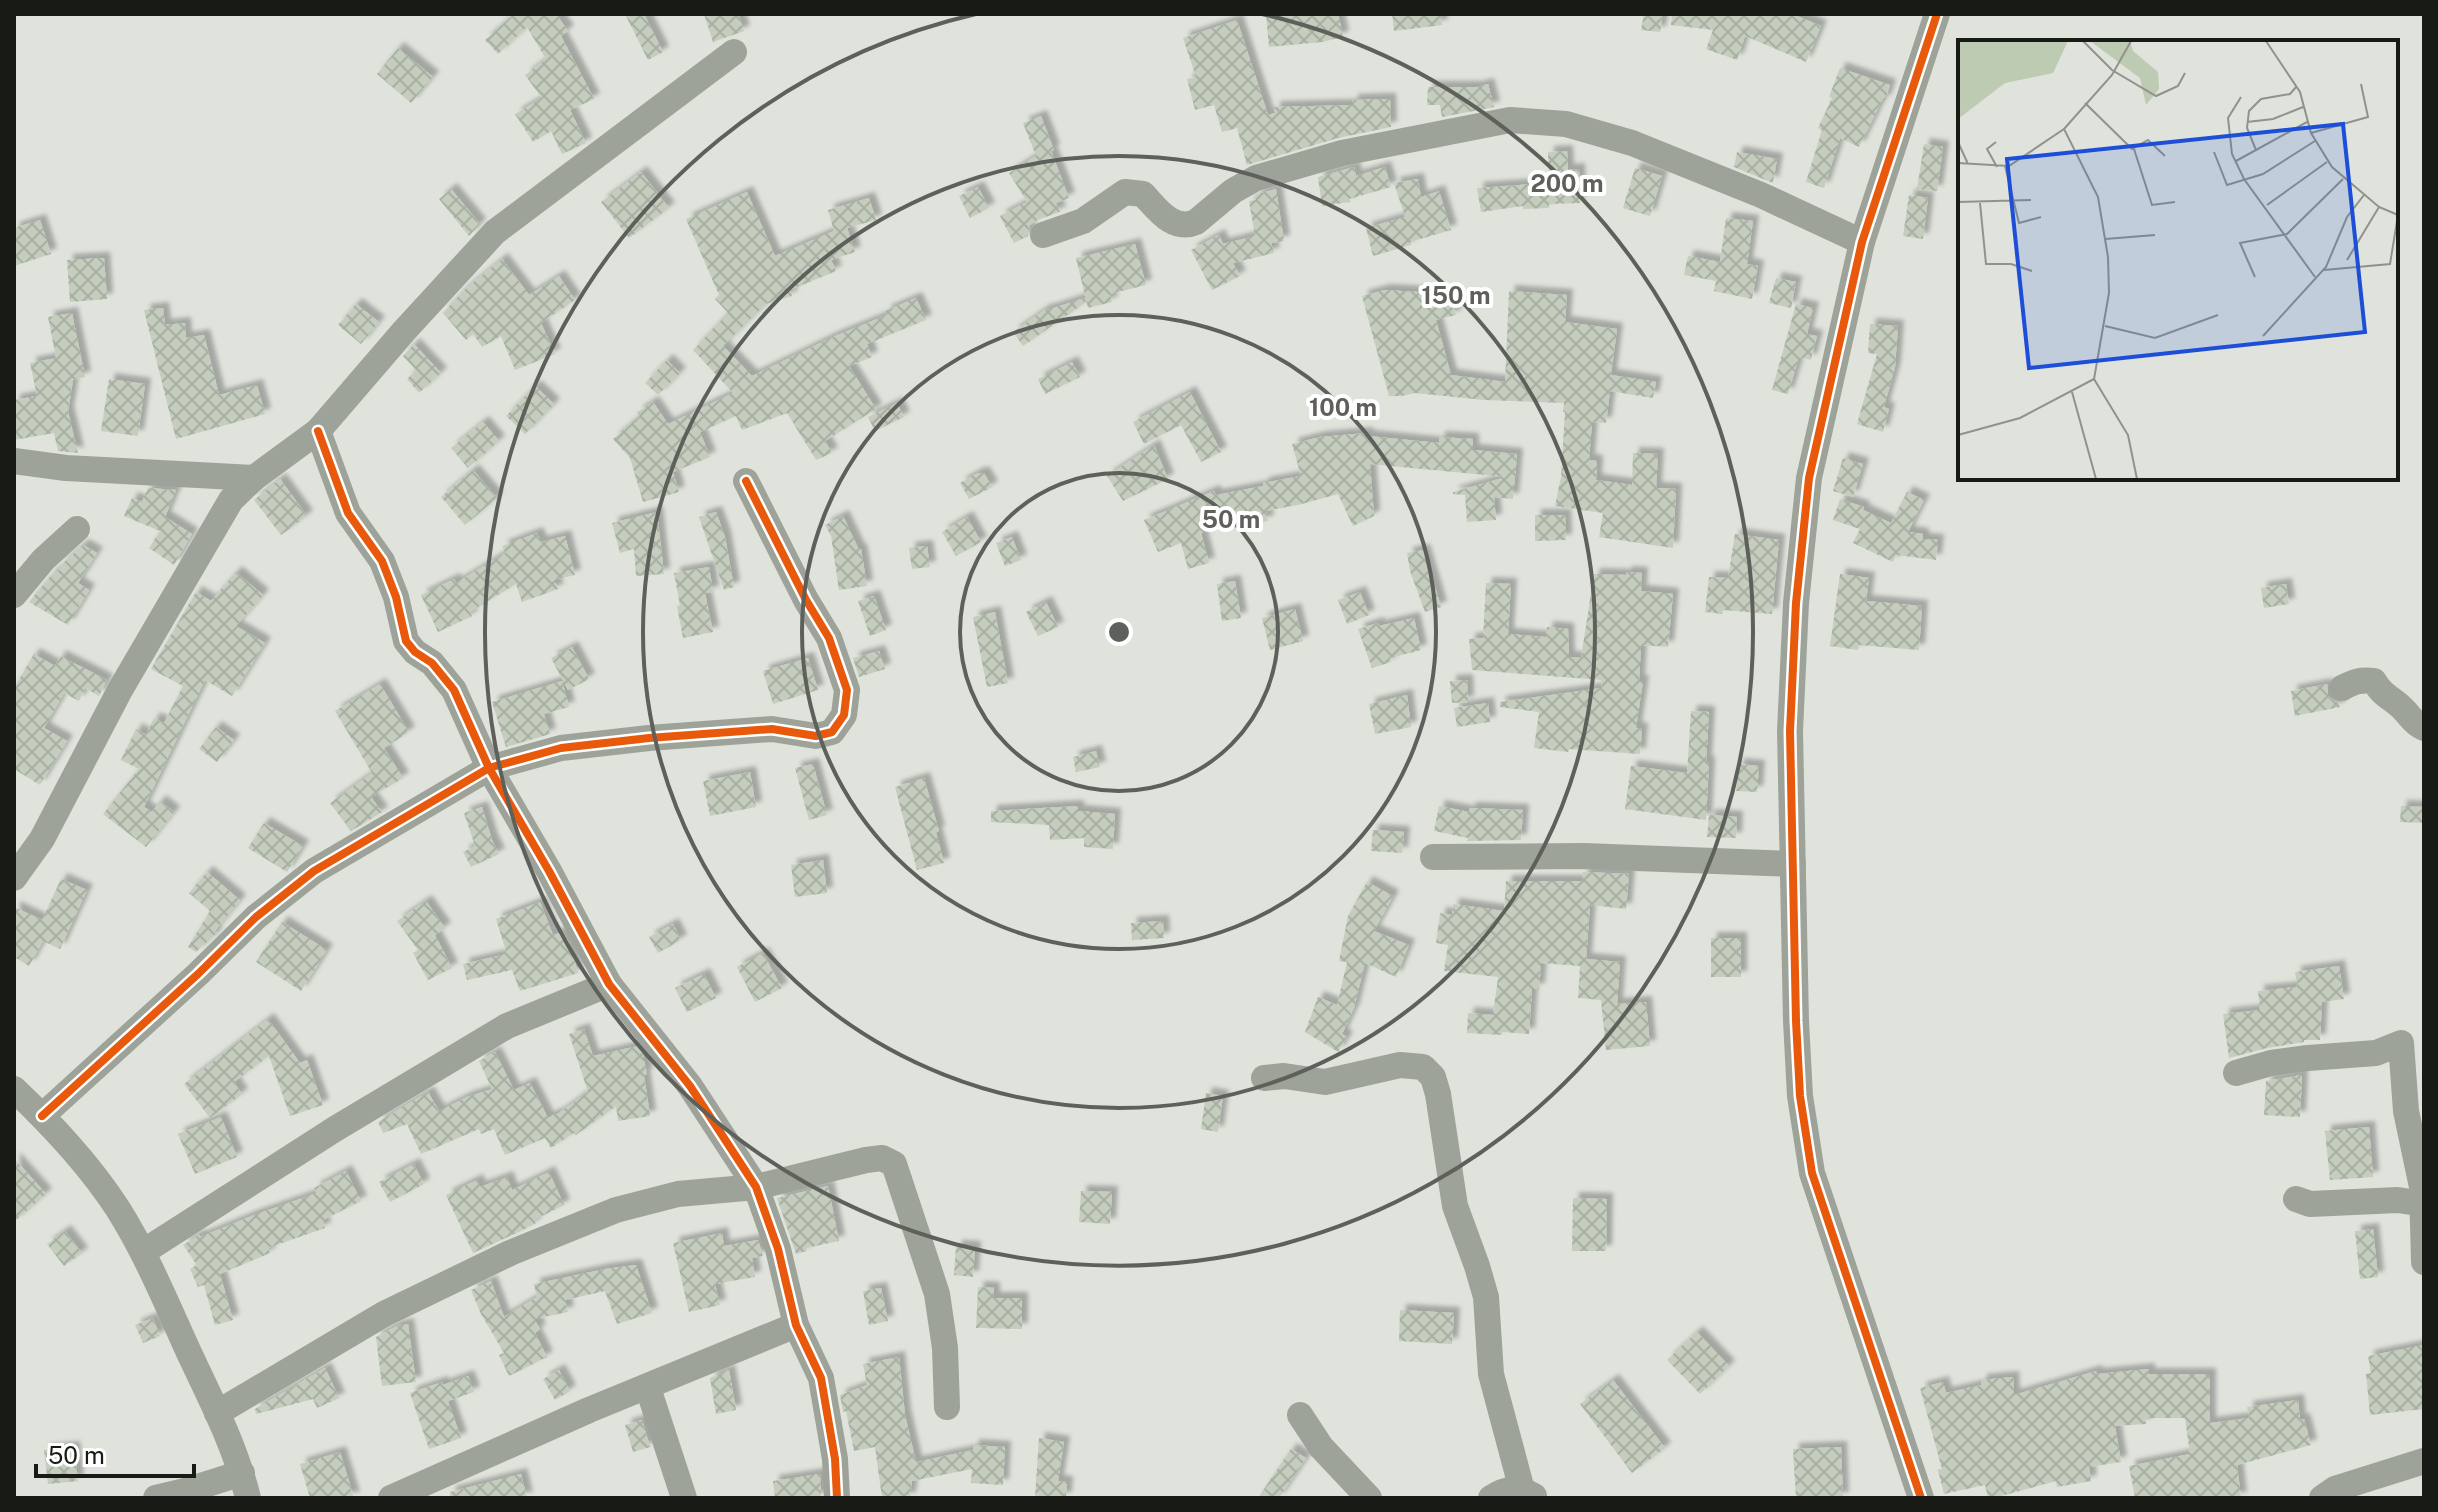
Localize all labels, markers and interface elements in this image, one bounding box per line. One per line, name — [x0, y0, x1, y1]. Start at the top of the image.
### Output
inset map — [1958, 40, 2398, 480]
text: 200 m — [1530, 169, 1604, 197]
text: 150 m — [1422, 281, 1490, 309]
text: 100 m — [1309, 393, 1377, 421]
text: 50 m — [1202, 505, 1260, 533]
centre of rings — [1105, 618, 1133, 646]
scale bar — [36, 1428, 194, 1478]
text: 50 m — [48, 1441, 105, 1469]

